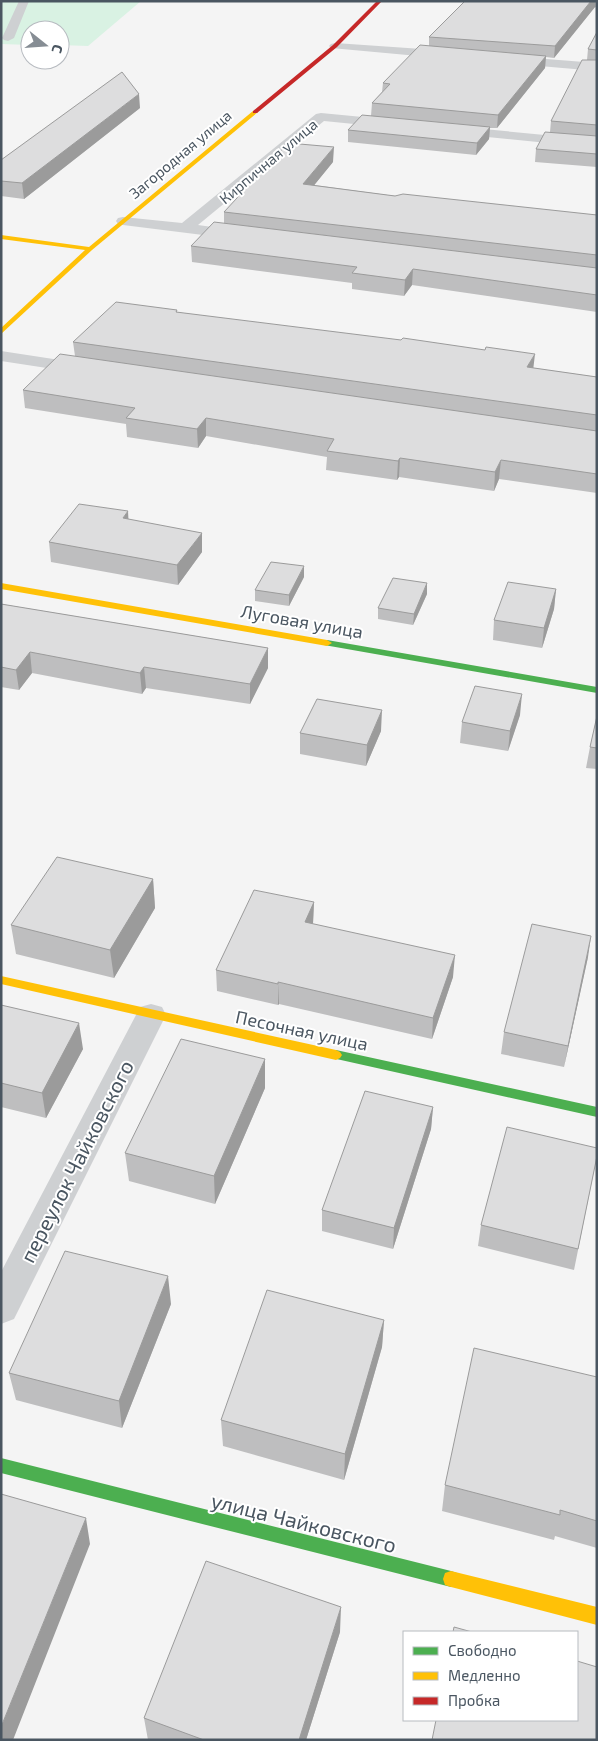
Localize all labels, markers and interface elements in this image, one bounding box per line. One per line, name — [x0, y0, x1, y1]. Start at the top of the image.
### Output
north arrow — [20, 20, 70, 70]
text: С — [49, 43, 67, 55]
street label: Загородная улица — [125, 106, 236, 203]
street label: Кирпичная улица — [215, 115, 321, 208]
street label: Луговая улица — [239, 599, 365, 643]
street label: Песочная улица — [234, 1005, 370, 1055]
street label: переулок Чайковского — [14, 1056, 139, 1267]
street label: улица Чайковского — [208, 1487, 399, 1558]
legend — [403, 1631, 578, 1721]
text: Свободно — [448, 1641, 517, 1659]
text: Медленно — [448, 1666, 521, 1684]
text: Пробка — [448, 1691, 500, 1709]

